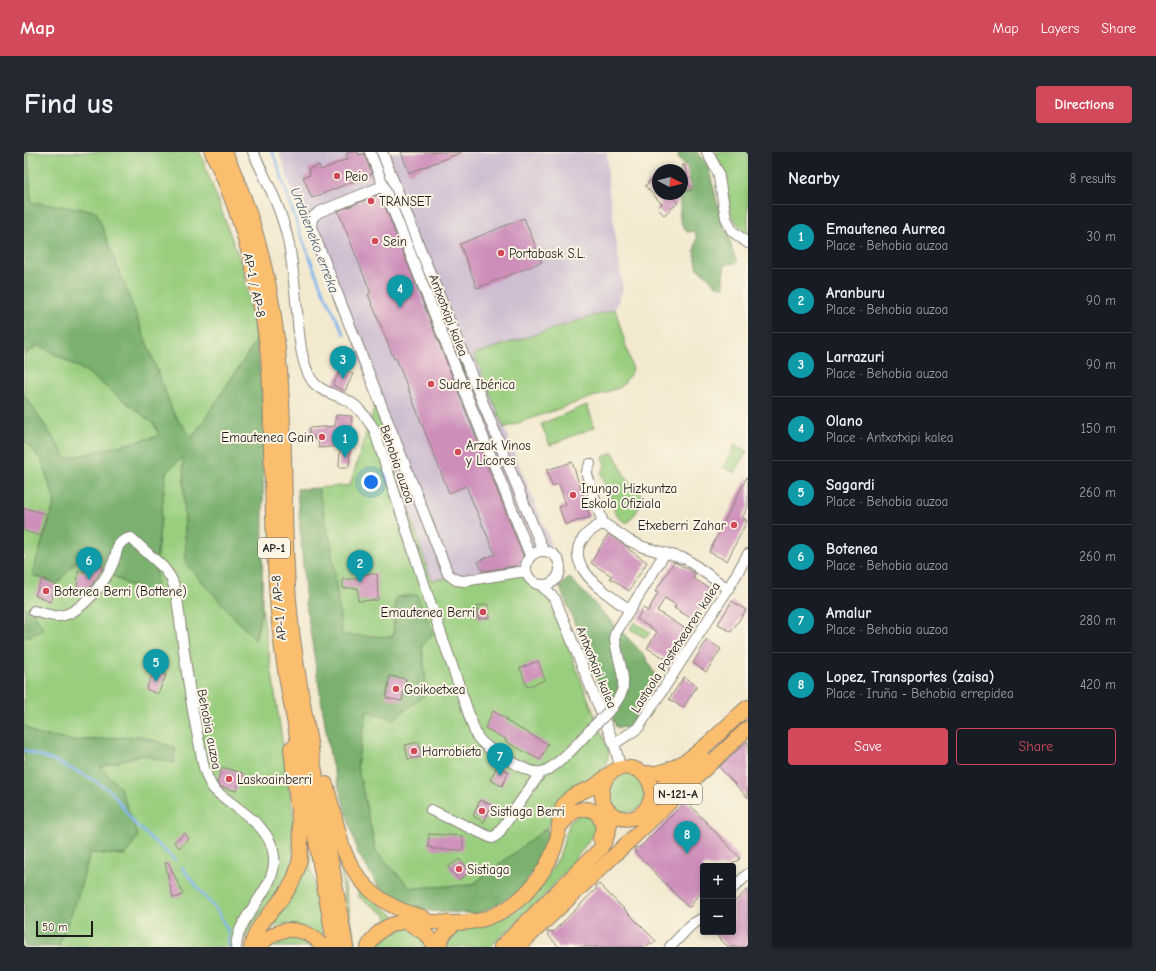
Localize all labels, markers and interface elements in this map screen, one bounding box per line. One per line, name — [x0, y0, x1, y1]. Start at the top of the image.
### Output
text: Map — [20, 17, 55, 39]
text: Map — [992, 20, 1019, 37]
text: Layers — [1041, 20, 1079, 37]
text: Share — [1101, 20, 1136, 37]
button: Directions — [1036, 86, 1132, 123]
text: Find us — [24, 88, 113, 120]
north arrow — [652, 164, 688, 200]
place label: Peio — [345, 169, 368, 184]
text: Nearby — [788, 169, 839, 188]
marker: Peio — [332, 171, 342, 181]
text: 8 results — [1070, 171, 1116, 186]
water label: Urdaieneko erreka — [287, 185, 343, 296]
place label: TRANSET — [379, 194, 432, 209]
marker: TRANSET — [366, 196, 376, 206]
text: Emautenea Aurrea — [826, 220, 945, 238]
text: 1 — [798, 229, 804, 244]
text: 30 m — [1086, 229, 1116, 244]
place label: Sein — [383, 234, 407, 249]
marker: Sein — [370, 236, 380, 246]
text: Place · Behobia auzoa — [826, 238, 948, 253]
place label: Portabask S.L. — [509, 246, 585, 261]
marker: Portabask S.L. — [496, 248, 506, 258]
street label: AP-1 / AP-8 — [240, 251, 269, 319]
street label: Antxotxipi kalea — [426, 272, 471, 358]
pin: 4 — [387, 275, 413, 308]
text: Aranburu — [826, 284, 885, 302]
text: 2 — [798, 293, 804, 308]
text: 90 m — [1086, 293, 1116, 308]
text: Place · Behobia auzoa — [826, 302, 948, 317]
pin: 3 — [330, 346, 356, 379]
text: Larrazuri — [826, 348, 884, 366]
text: 3 — [798, 357, 804, 372]
text: 90 m — [1086, 357, 1116, 372]
text: Place · Behobia auzoa — [826, 366, 948, 381]
place label: Sudre Ibérica — [439, 377, 515, 392]
marker: Sudre Ibérica — [426, 379, 436, 389]
text: Olano — [826, 412, 863, 430]
text: 4 — [798, 421, 804, 436]
text: 150 m — [1081, 421, 1116, 436]
street label: Behobia auzoa — [377, 423, 418, 505]
pin: 1 — [332, 425, 358, 458]
place label: Emautenea Gain — [221, 430, 314, 445]
text: Place · Antxotxipi kalea — [826, 430, 954, 445]
marker: Emautenea Gain — [317, 432, 327, 442]
place label: Arzak Vinos y Licores — [465, 438, 531, 468]
marker: Arzak Vinos y Licores — [453, 447, 463, 457]
your location — [361, 472, 381, 492]
text: Sagardi — [826, 476, 875, 494]
place label: Irungo Hizkuntza Eskola Ofiziala — [581, 481, 677, 511]
text: 5 — [798, 485, 804, 500]
text: 260 m — [1079, 485, 1116, 500]
marker: Irungo Hizkuntza Eskola Ofiziala — [568, 490, 578, 500]
text: Place · Behobia auzoa — [826, 494, 948, 509]
place label: Etxeberri Zahar — [638, 518, 727, 533]
marker: Etxeberri Zahar — [729, 520, 739, 530]
road number: AP-1 — [258, 538, 290, 558]
text: Botenea — [826, 540, 878, 558]
pin: 6 — [76, 547, 102, 580]
text: 6 — [798, 549, 804, 564]
text: 260 m — [1079, 549, 1116, 564]
pin: 2 — [347, 550, 373, 583]
text: Place · Behobia auzoa — [826, 558, 948, 573]
street label: AP-1 / AP-8 — [268, 574, 289, 641]
street label: Lastaola Postetxearen kalea — [628, 579, 723, 715]
place label: Botenea Berri (Bottene) — [54, 584, 187, 599]
marker: Botenea Berri (Bottene) — [41, 586, 51, 596]
text: Amalur — [826, 604, 871, 622]
place label: Emautenea Berri — [381, 605, 475, 620]
marker: Emautenea Berri — [478, 607, 488, 617]
text: 7 — [798, 613, 804, 628]
text: 280 m — [1079, 613, 1116, 628]
text: Place · Behobia auzoa — [826, 622, 948, 637]
street label: Antxotxipi kalea — [573, 624, 620, 710]
pin: 5 — [143, 649, 169, 682]
text: Lopez, Transportes (zaisa) — [826, 668, 994, 686]
text: 8 — [798, 677, 804, 692]
text: 420 m — [1080, 677, 1116, 692]
place label: Goikoetxea — [404, 682, 465, 697]
marker: Goikoetxea — [391, 684, 401, 694]
text: Place · Iruña - Behobia errepidea — [826, 686, 1014, 701]
street label: Behobia auzoa — [194, 688, 225, 771]
button: Save — [788, 728, 948, 765]
button: Share — [956, 728, 1116, 765]
pin: 7 — [487, 743, 513, 776]
place label: Harrobieta — [422, 744, 482, 759]
marker: Harrobieta — [409, 746, 419, 756]
place label: Laskoainberri — [237, 772, 312, 787]
marker: Laskoainberri — [224, 774, 234, 784]
road number: N-121-A — [654, 784, 702, 804]
place label: Sistiaga Berri — [490, 804, 565, 819]
marker: Sistiaga Berri — [477, 806, 487, 816]
pin: 8 — [674, 821, 700, 854]
place label: Sistiaga — [467, 862, 510, 877]
map controls — [700, 863, 736, 935]
button: + — [700, 863, 736, 899]
marker: Sistiaga — [454, 864, 464, 874]
button: − — [700, 899, 736, 935]
scale bar — [36, 919, 93, 938]
text: 50 m — [42, 921, 67, 934]

